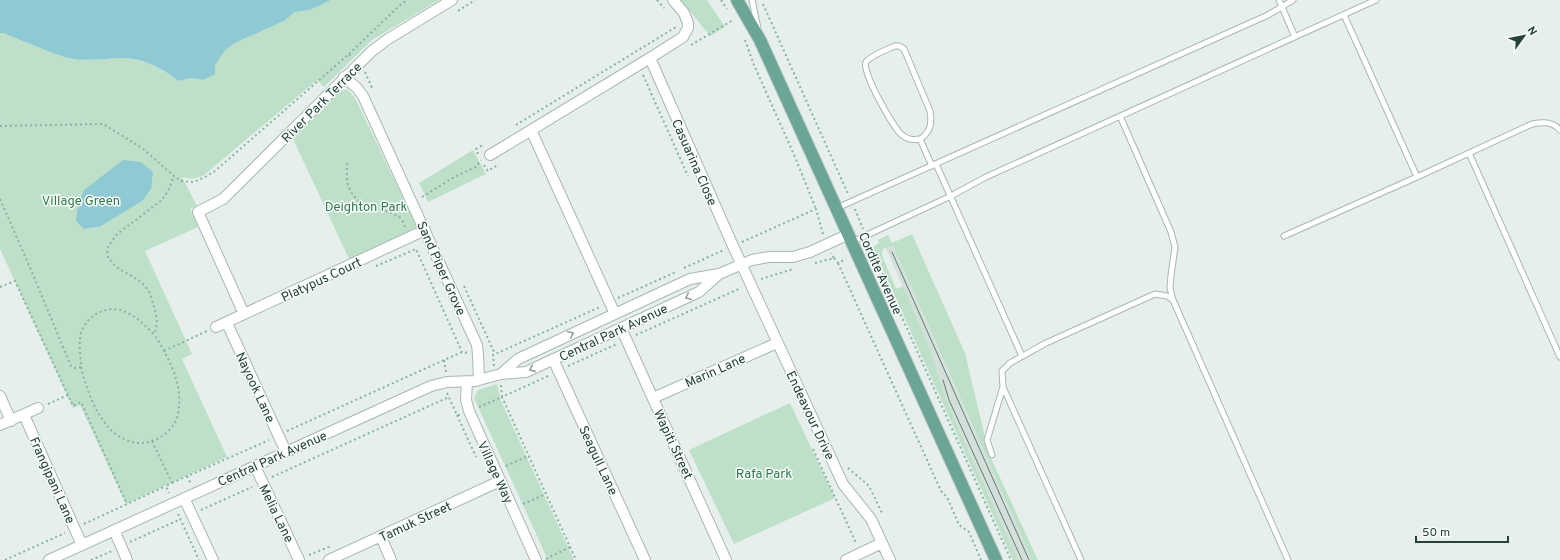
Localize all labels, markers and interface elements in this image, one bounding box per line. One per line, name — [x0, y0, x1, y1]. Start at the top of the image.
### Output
north arrow — [1504, 16, 1544, 56]
text: N — [1524, 24, 1540, 38]
street label: River Park Terrace — [279, 60, 366, 147]
street label: Casuarina Close — [667, 117, 719, 209]
park label: Village Green — [42, 194, 120, 210]
park label: Deighton Park — [325, 200, 407, 216]
street label: Sand Piper Grove — [412, 219, 468, 318]
street label: Cordite Avenue — [854, 230, 905, 318]
street label: Platypus Court — [279, 255, 365, 306]
one-way arrow — [685, 292, 692, 300]
street label: Central Park Avenue — [557, 302, 671, 366]
one-way arrow — [567, 331, 574, 339]
street label: Nayook Lane — [231, 350, 277, 426]
street label: Marin Lane — [683, 351, 749, 392]
one-way arrow — [528, 364, 536, 372]
street label: Endeavour Drive — [782, 369, 837, 463]
street label: Wapiti Street — [649, 407, 695, 482]
street label: Seagull Lane — [574, 424, 620, 498]
street label: Central Park Avenue — [216, 429, 330, 491]
street label: Frangipani Lane — [25, 435, 77, 527]
street label: Village Way — [473, 439, 516, 507]
park label: Rafa Park — [736, 467, 792, 483]
street label: Melia Lane — [254, 482, 296, 546]
street label: Tamuk Street — [377, 499, 455, 547]
scale bar — [1416, 518, 1508, 544]
text: 50 m — [1422, 525, 1450, 541]

